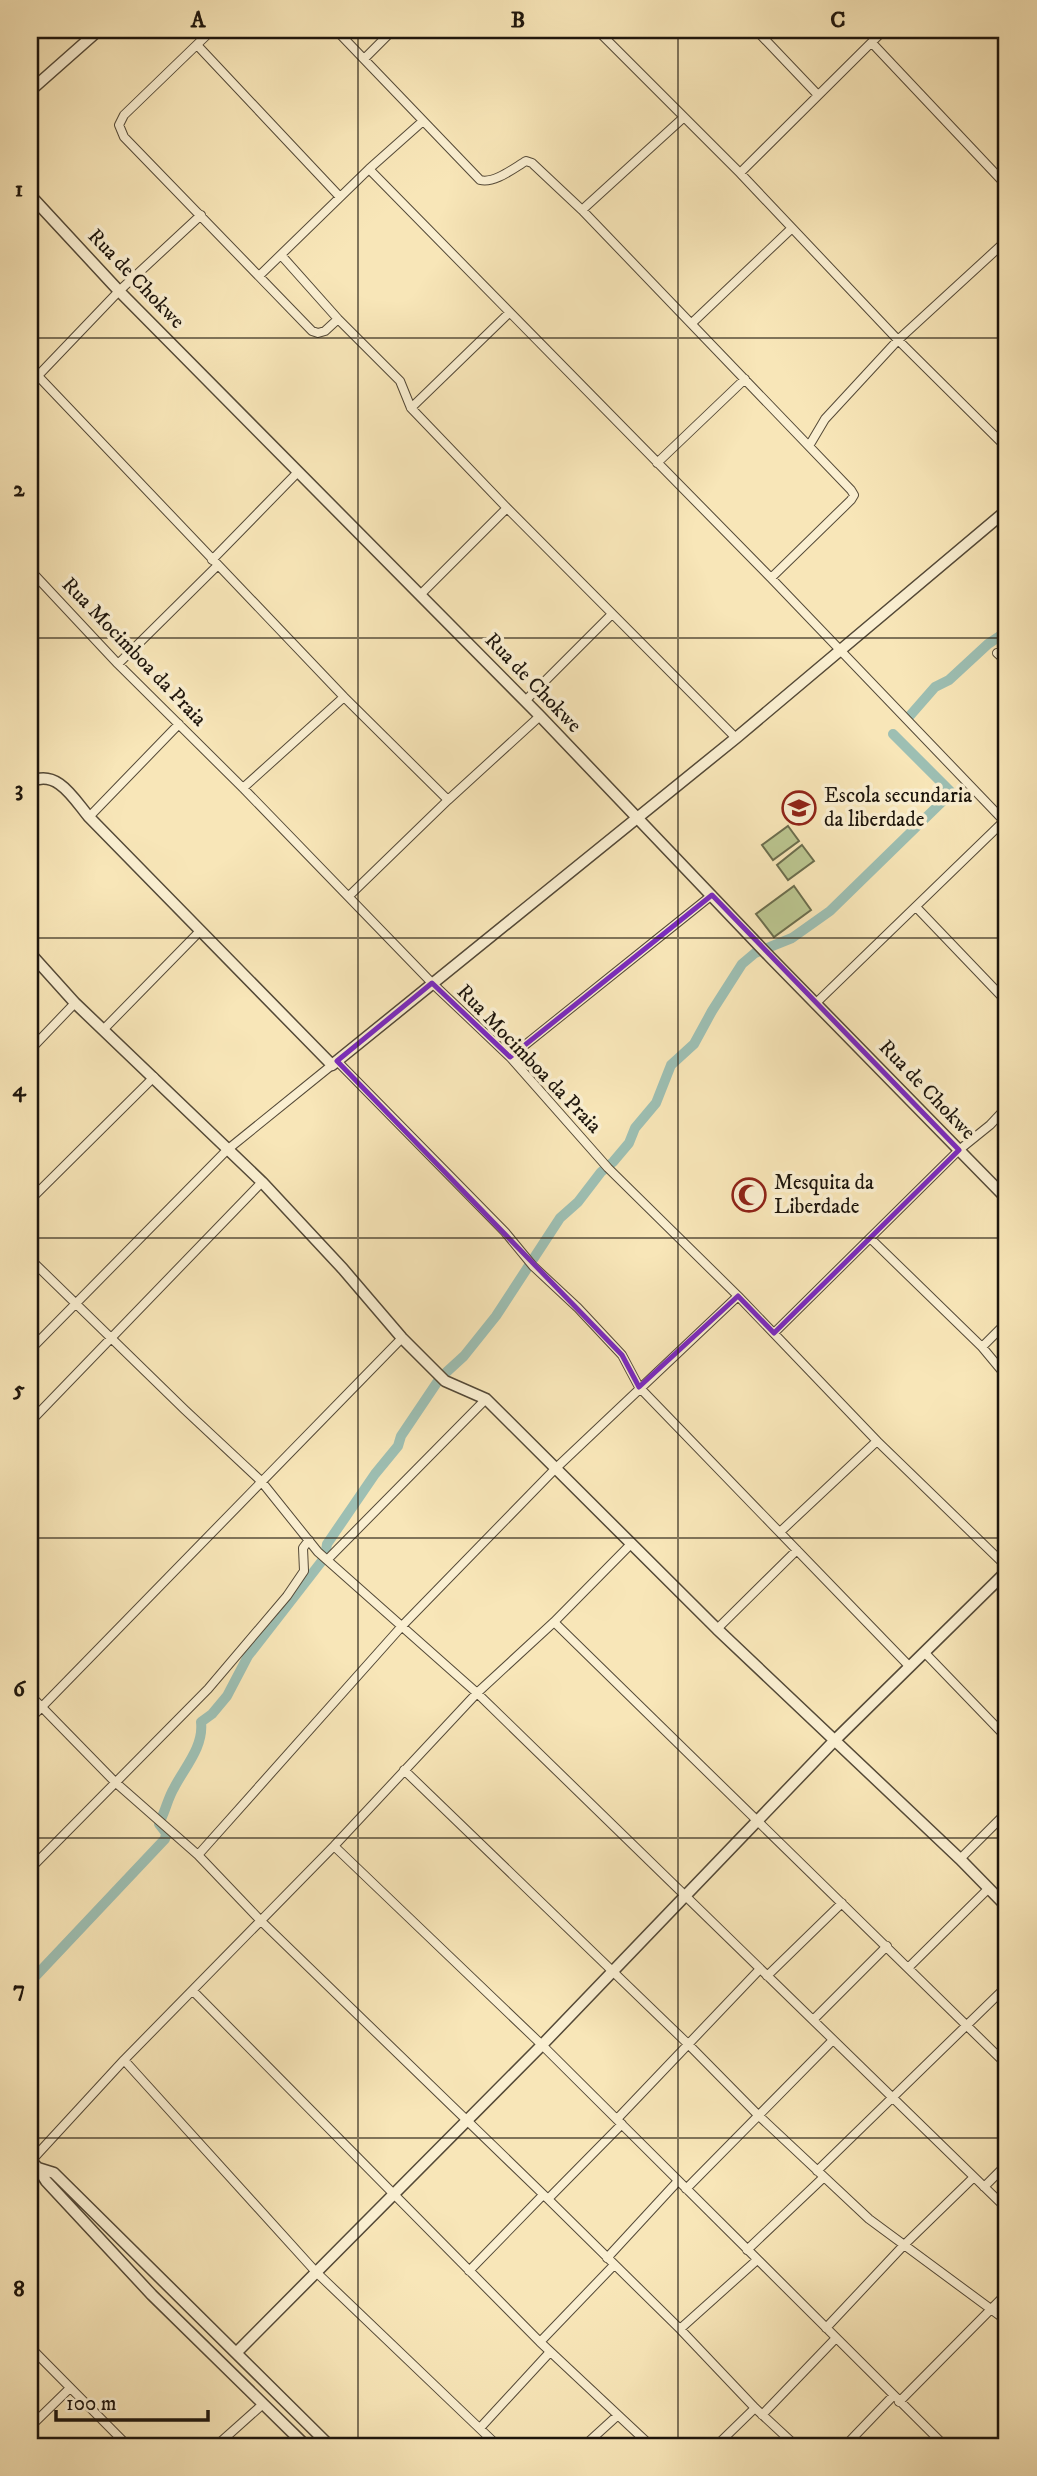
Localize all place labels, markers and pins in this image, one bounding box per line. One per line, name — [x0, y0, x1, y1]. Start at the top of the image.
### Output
place label: Escola secundaria da liberdade — [824, 783, 972, 833]
school or university icon: Escola secundaria da liberdade — [780, 789, 818, 827]
place label: Mesquita da Liberdade — [774, 1170, 874, 1220]
mosque icon: Mesquita da Liberdade — [730, 1176, 768, 1214]

